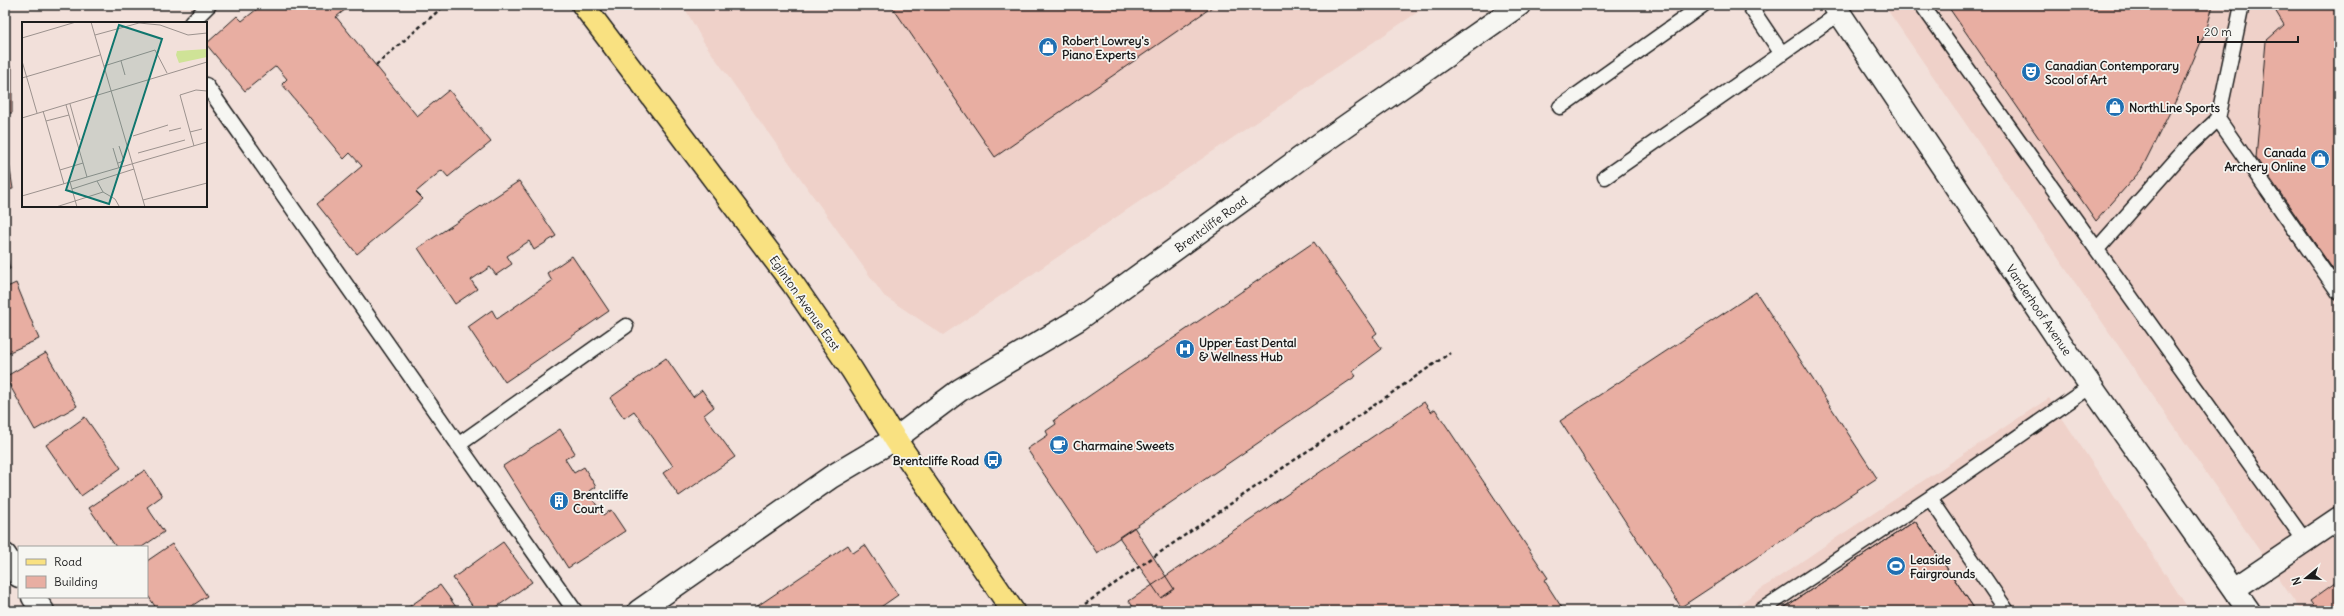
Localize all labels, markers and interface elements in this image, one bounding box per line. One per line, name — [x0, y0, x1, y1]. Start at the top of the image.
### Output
scale bar — [2198, 18, 2298, 44]
inset map — [22, 22, 207, 207]
text: 20 m — [2204, 24, 2232, 39]
place label: Robert Lowrey's Piano Experts — [1062, 33, 1150, 63]
shop icon: Robert Lowrey's Piano Experts — [1037, 36, 1059, 58]
place label: Canadian Contemporary Scool of Art — [2045, 58, 2179, 87]
theatre icon: Canadian Contemporary Scool of Art — [2020, 61, 2042, 83]
shop icon: NorthLine Sports — [2104, 96, 2126, 118]
place label: NorthLine Sports — [2129, 100, 2220, 116]
place label: Canada Archery Online — [2224, 145, 2307, 175]
shop icon: Canada Archery Online — [2309, 148, 2331, 170]
street label: Brentcliffe Road — [1172, 193, 1250, 255]
street label: Eglinton Avenue East — [767, 253, 843, 353]
street label: Vanderhoof Avenue — [2003, 262, 2075, 358]
place label: Upper East Dental & Wellness Hub — [1199, 335, 1297, 364]
hospital icon: Upper East Dental & Wellness Hub — [1174, 338, 1196, 360]
cafe icon: Charmaine Sweets — [1048, 434, 1070, 456]
place label: Charmaine Sweets — [1073, 438, 1175, 453]
bus stop icon: Brentcliffe Road — [982, 449, 1004, 471]
place label: Brentcliffe Road — [893, 453, 979, 468]
place label: Brentcliffe Court — [573, 487, 629, 516]
building icon: Brentcliffe Court — [548, 490, 570, 512]
legend — [18, 546, 148, 598]
place label: Leaside Fairgrounds — [1910, 552, 1976, 582]
text: Road — [54, 554, 82, 569]
sports icon: Leaside Fairgrounds — [1885, 555, 1907, 577]
north arrow — [2286, 558, 2326, 598]
text: Building — [54, 574, 98, 589]
text: N — [2289, 575, 2304, 587]

